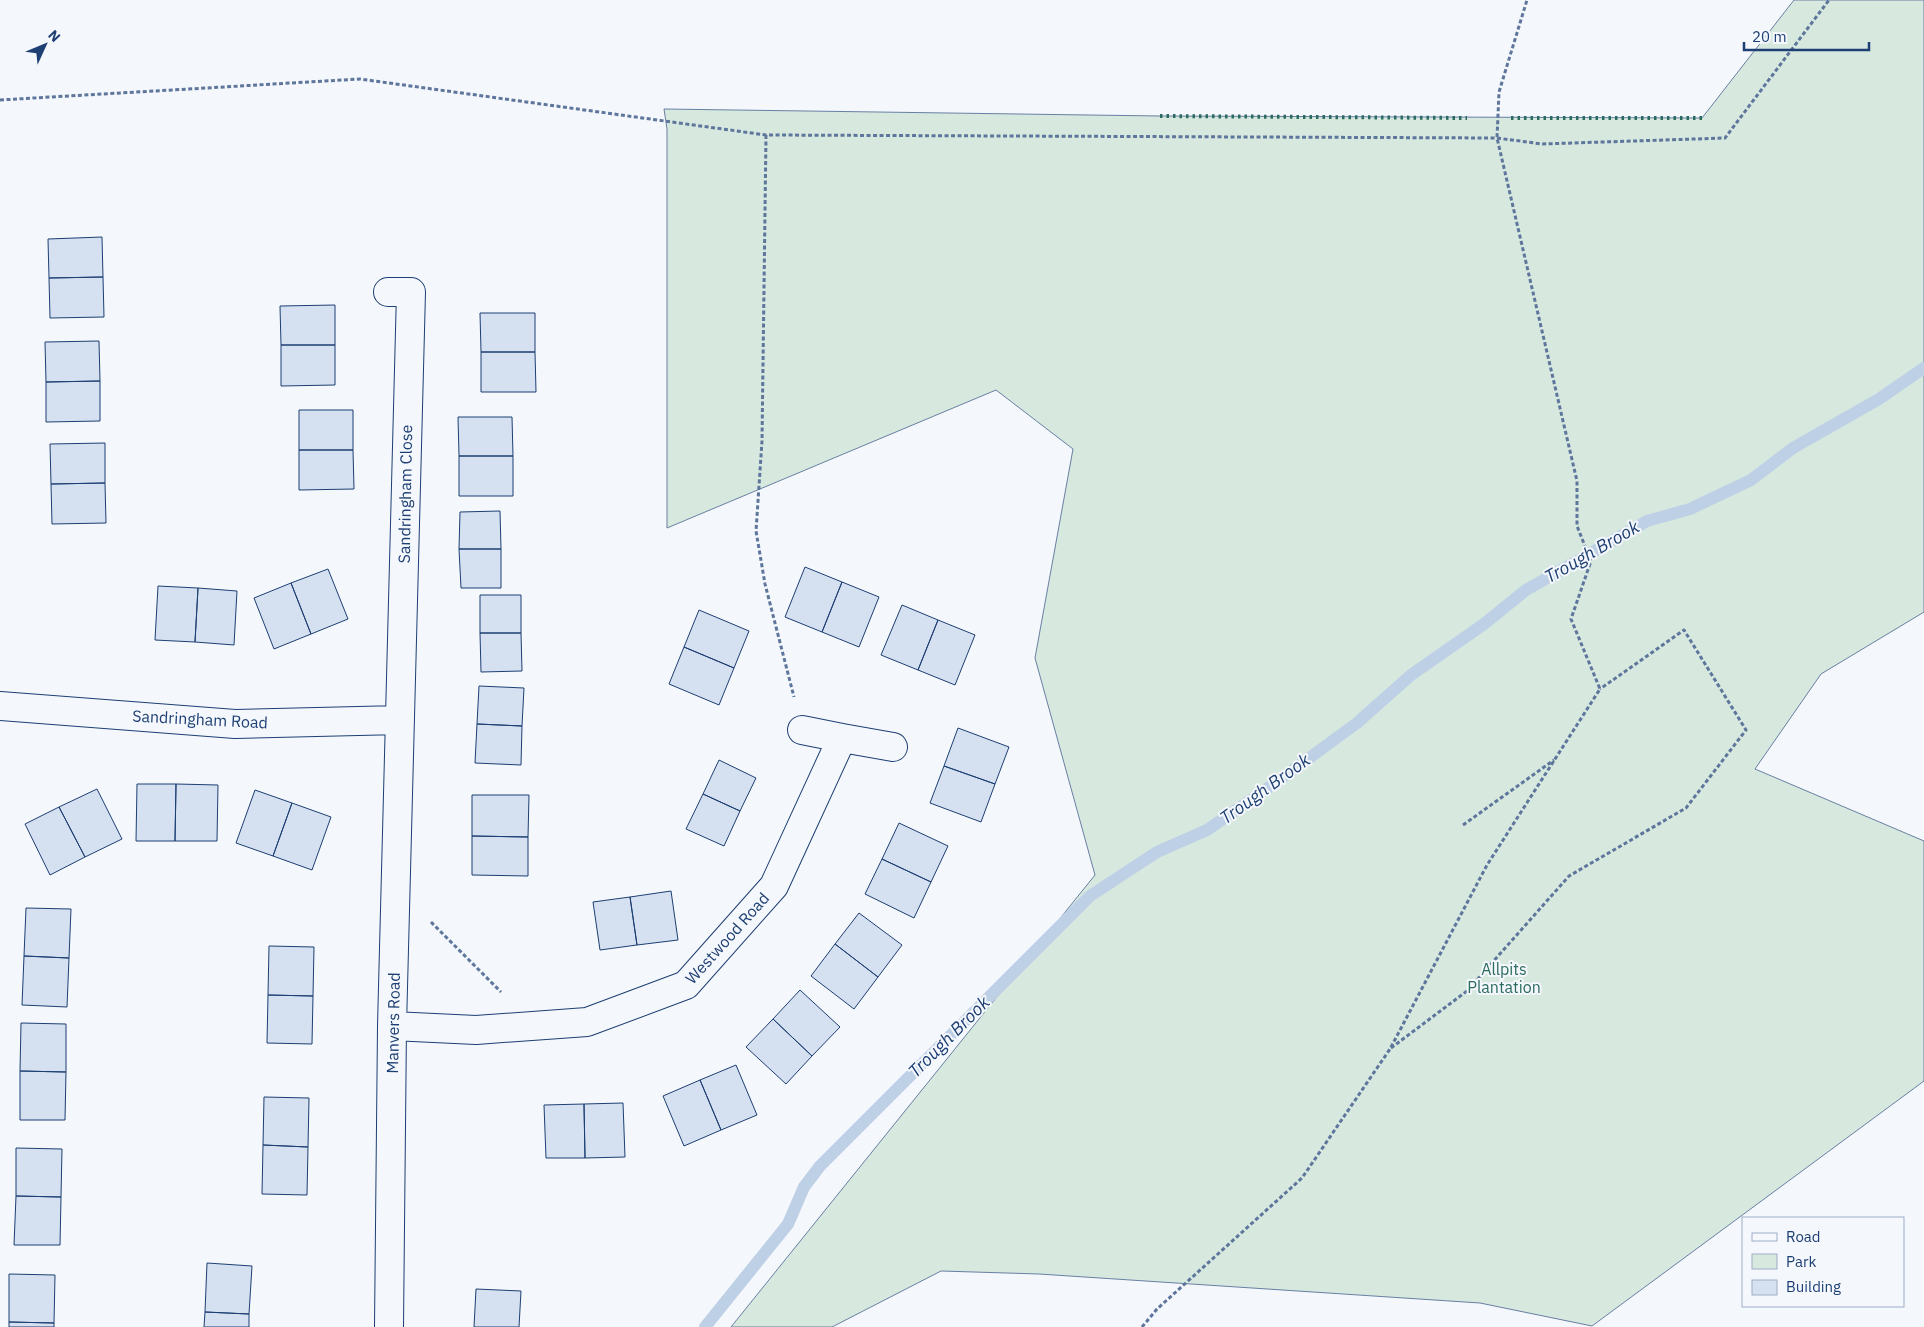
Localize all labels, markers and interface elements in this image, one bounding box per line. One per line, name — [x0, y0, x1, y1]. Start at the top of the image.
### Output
north arrow — [20, 20, 70, 70]
scale bar — [1744, 20, 1869, 52]
text: N — [44, 26, 64, 46]
text: 20 m — [1752, 27, 1787, 46]
street label: Sandringham Close — [394, 424, 416, 564]
water label: Trough Brook — [1540, 515, 1644, 588]
street label: Sandringham Road — [132, 705, 268, 733]
water label: Trough Brook — [1215, 748, 1315, 829]
street label: Westwood Road — [681, 888, 773, 988]
park label: Allpits Plantation — [1467, 959, 1541, 997]
street label: Manvers Road — [382, 972, 404, 1074]
water label: Trough Brook — [903, 991, 995, 1082]
legend — [1742, 1217, 1904, 1307]
text: Road — [1786, 1227, 1821, 1246]
text: Park — [1786, 1252, 1816, 1271]
text: Building — [1786, 1277, 1841, 1296]

